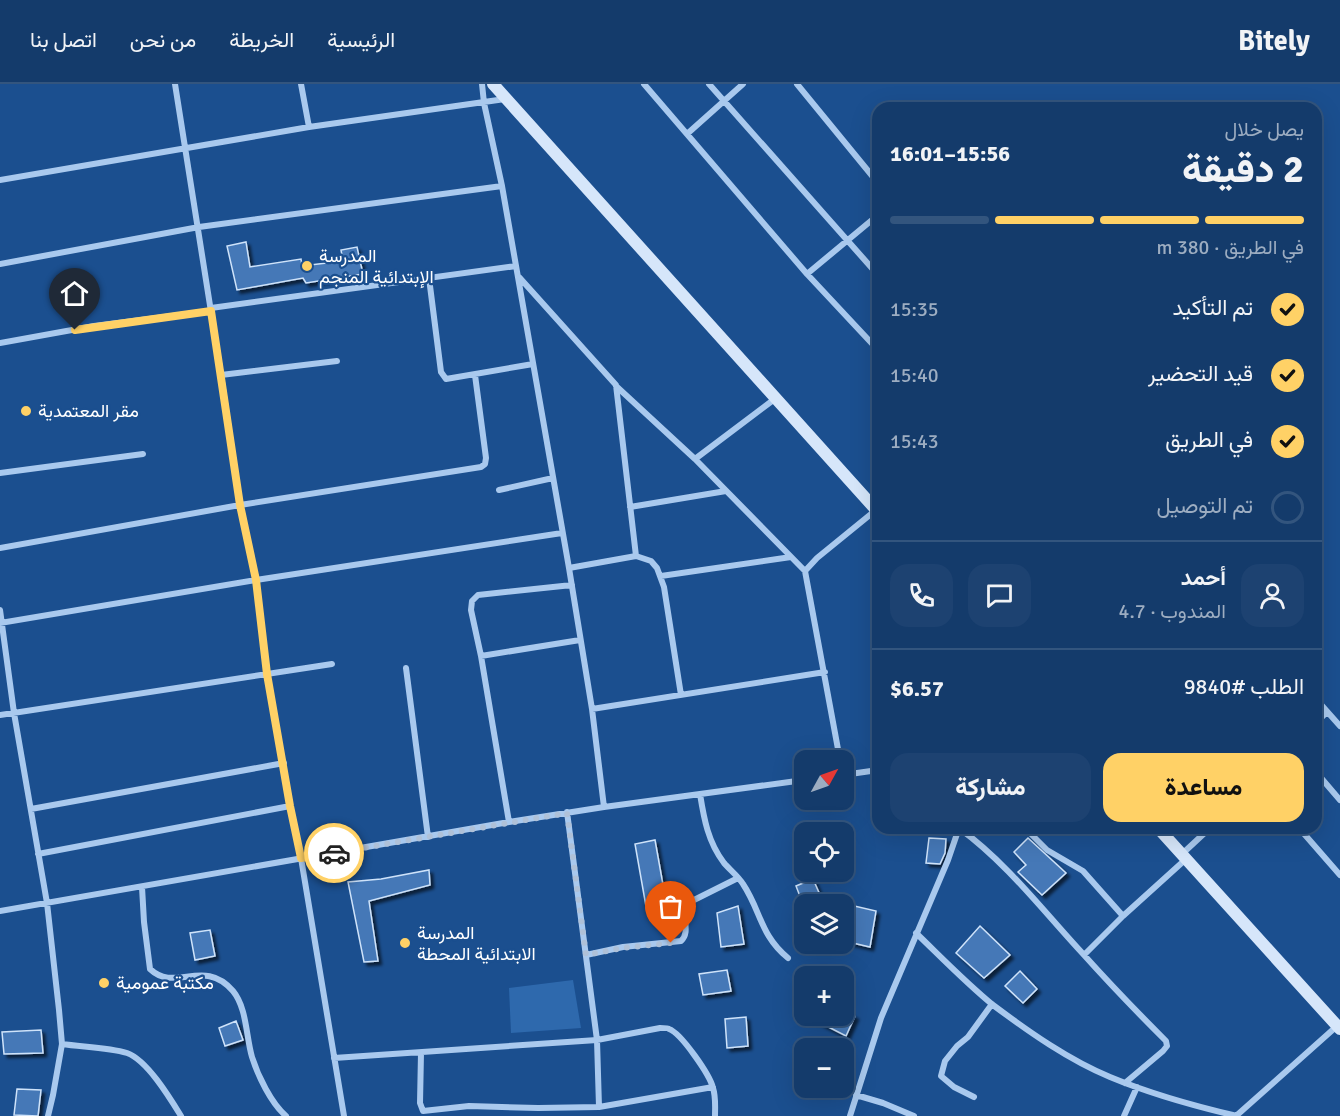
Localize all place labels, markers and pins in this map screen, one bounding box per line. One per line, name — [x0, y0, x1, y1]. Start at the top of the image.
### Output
place label: المدرسة الإبتدائية المنجم — [319, 245, 434, 289]
marker: المدرسة الإبتدائية المنجم — [300, 259, 314, 273]
pin — [49, 268, 100, 330]
place label: مقر المعتمدية — [38, 400, 139, 422]
marker: مقر المعتمدية — [19, 404, 33, 418]
pin — [645, 881, 696, 943]
place label: المدرسة الابتدائية المحطة — [417, 922, 536, 965]
marker: المدرسة الابتدائية المحطة — [398, 936, 412, 950]
place label: مكتبة عمومية — [116, 972, 214, 994]
marker: مكتبة عمومية — [97, 976, 111, 990]

